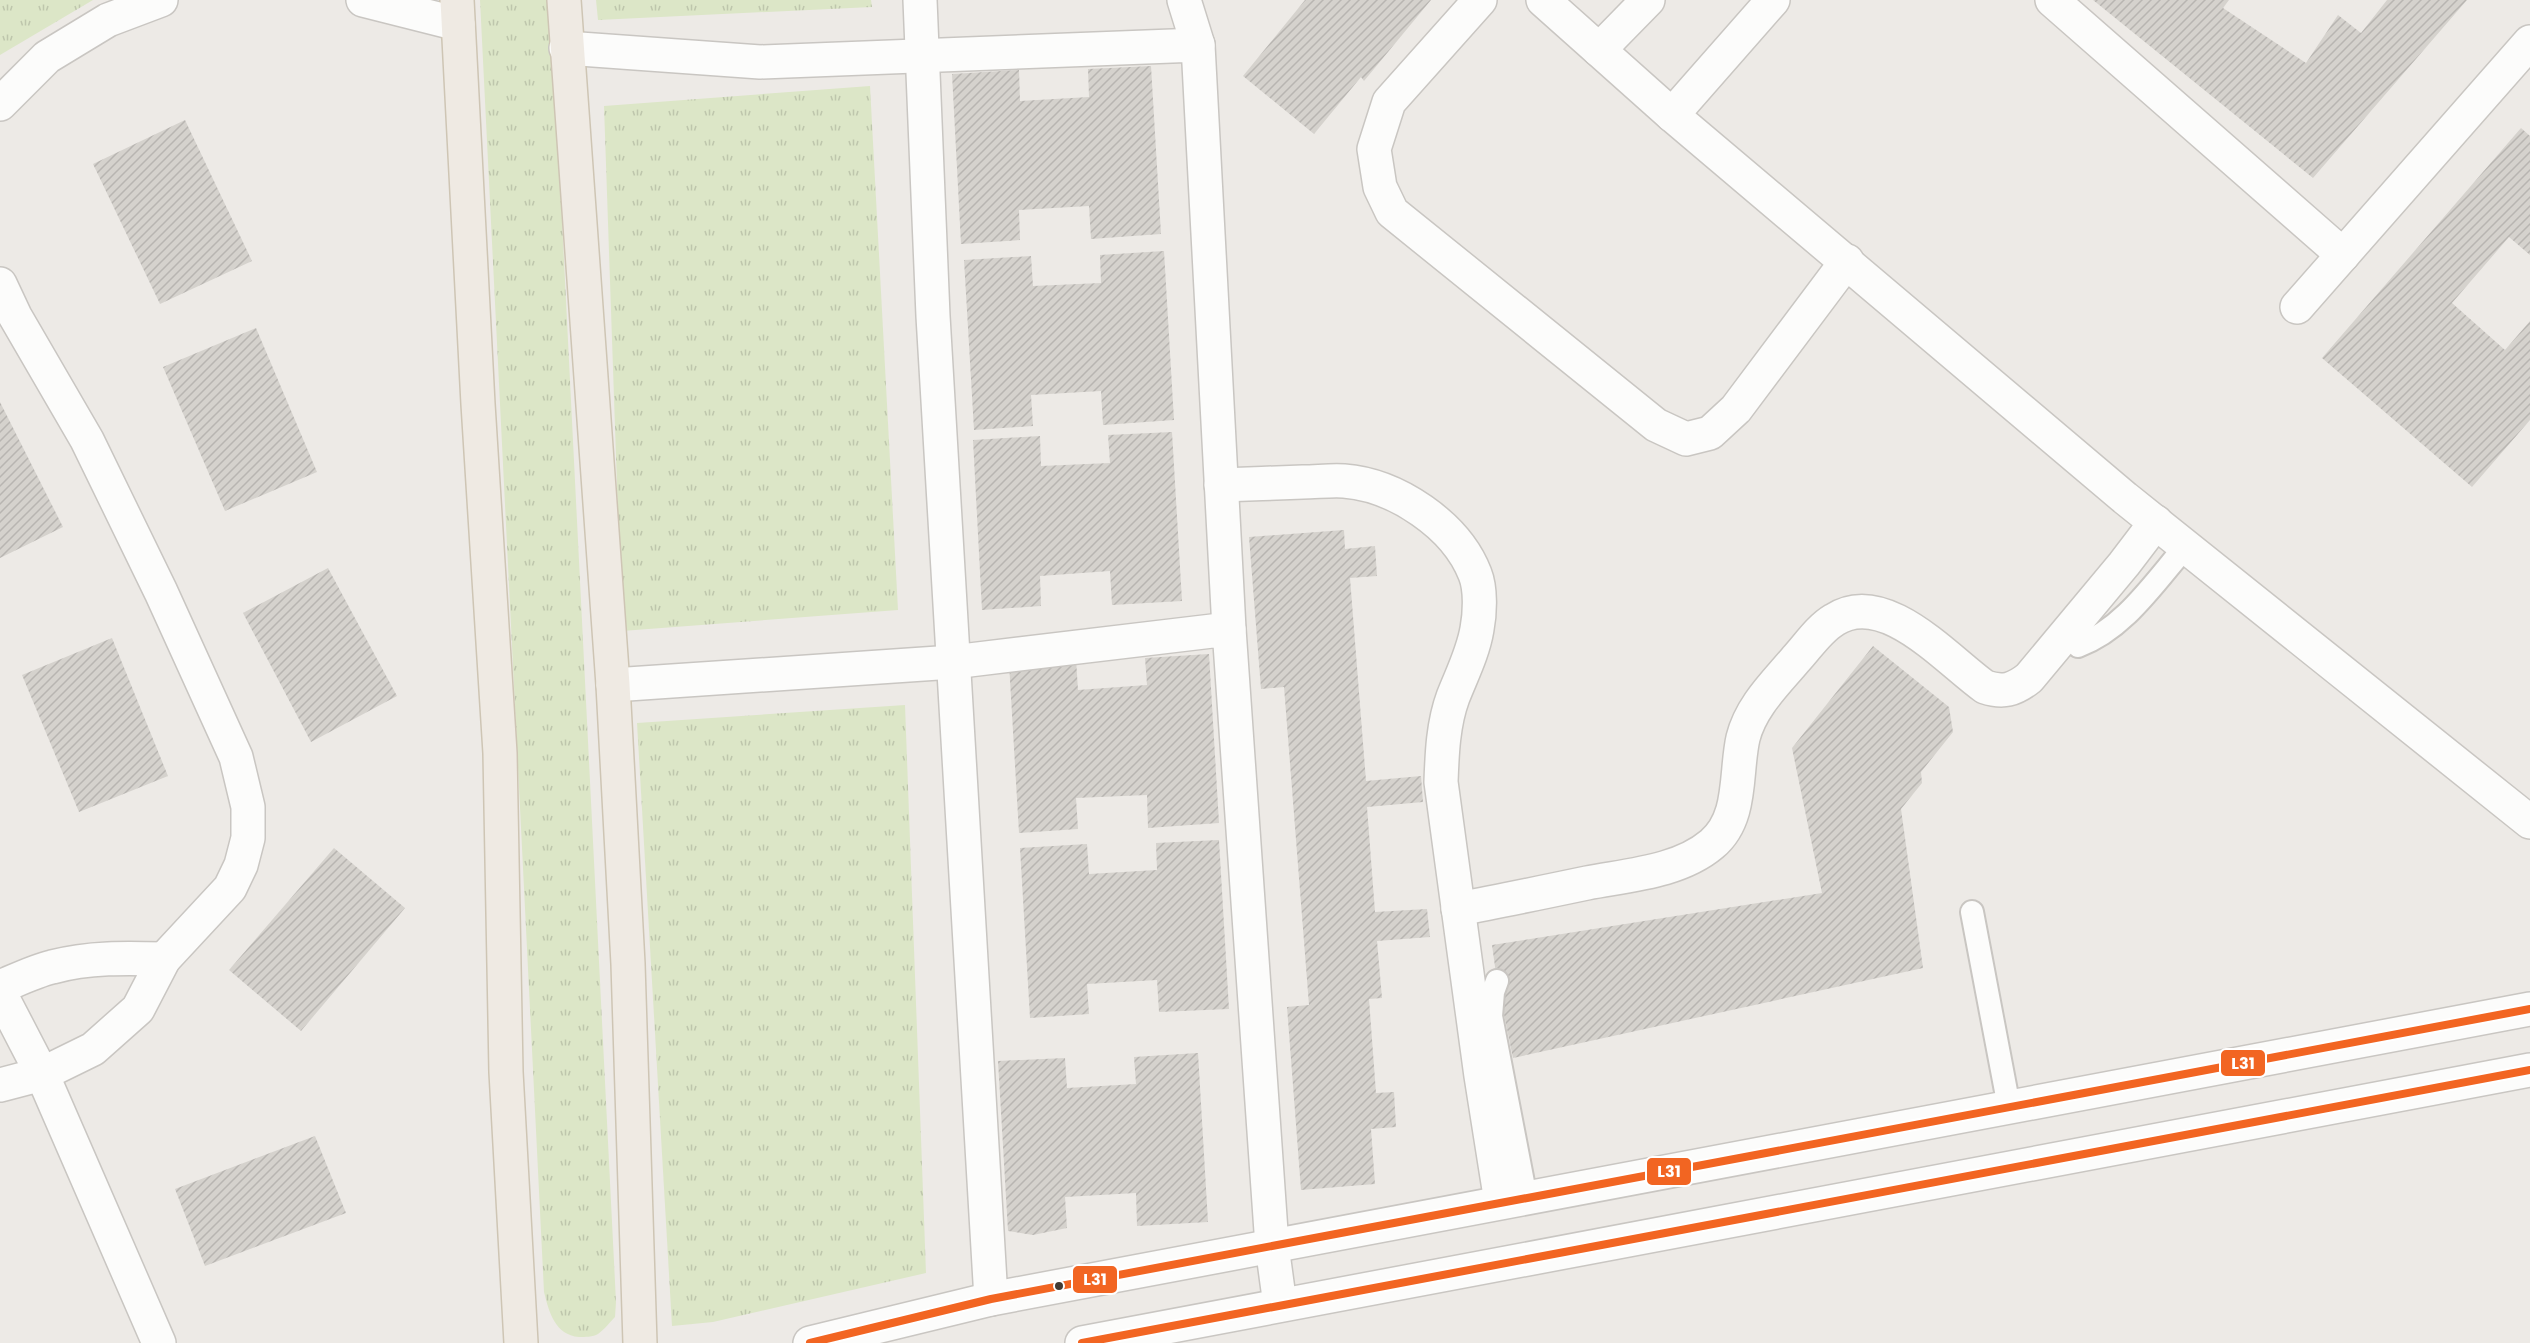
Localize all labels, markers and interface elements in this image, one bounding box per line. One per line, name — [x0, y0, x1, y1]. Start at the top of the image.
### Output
line badge: L31 — [2220, 1049, 2266, 1077]
text: L31 — [2231, 1052, 2255, 1075]
line badge: L31 — [1646, 1157, 1692, 1186]
text: L31 — [1657, 1160, 1681, 1183]
line badge: L31 — [1072, 1265, 1118, 1294]
text: L31 — [1083, 1268, 1107, 1291]
unlabelled marker — [1053, 1280, 1065, 1292]

